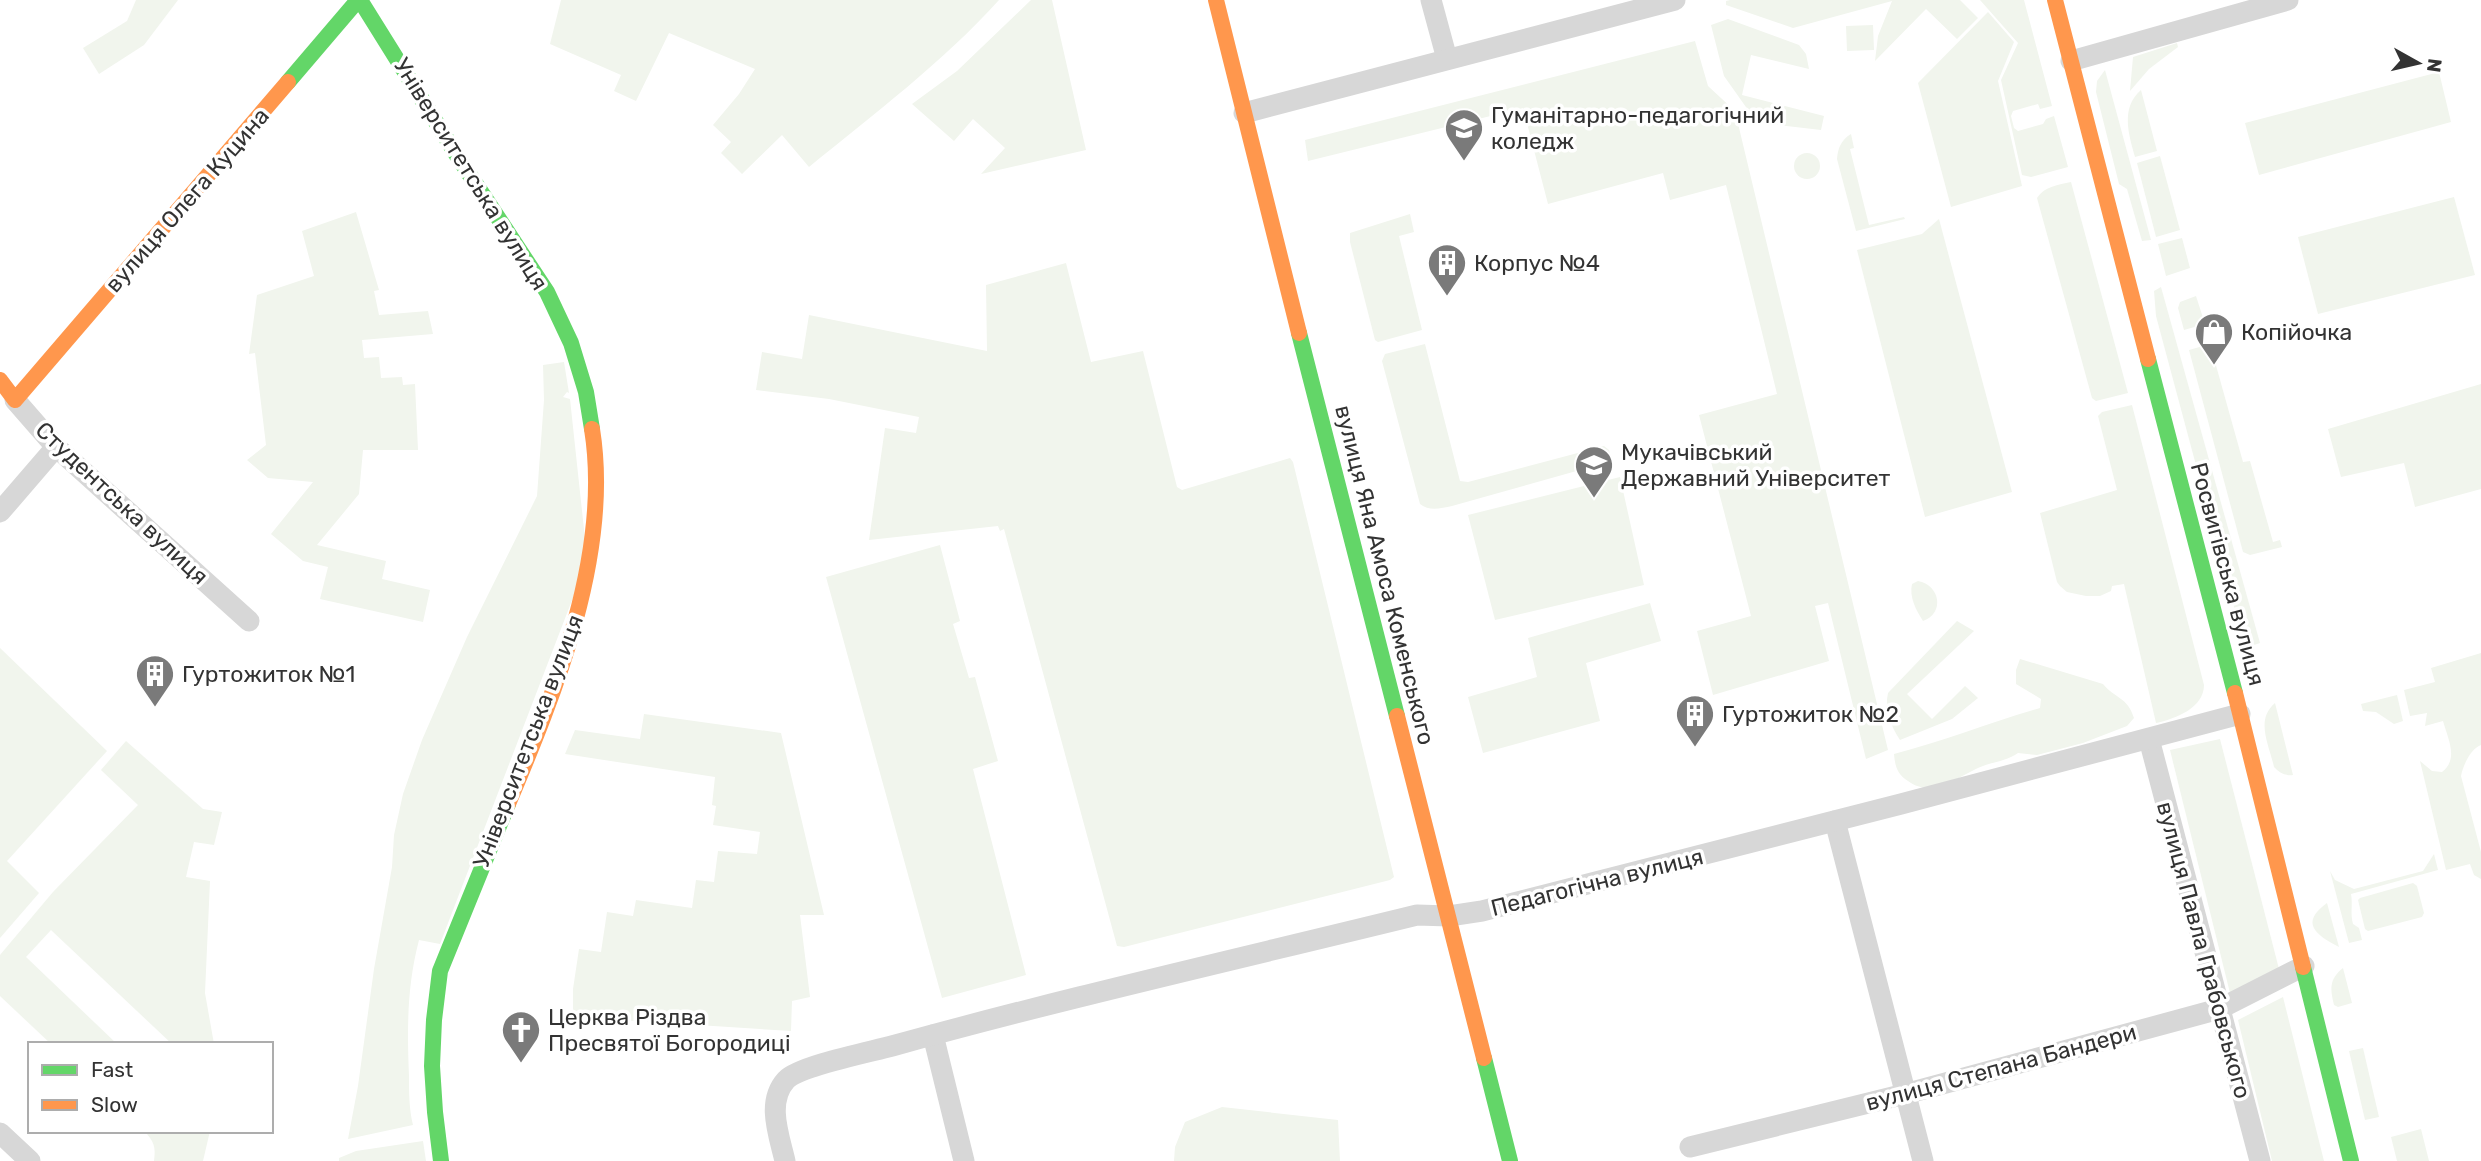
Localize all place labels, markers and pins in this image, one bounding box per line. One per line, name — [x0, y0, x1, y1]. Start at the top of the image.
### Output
place label: Гуманітарно-педагогічний коледж — [1491, 101, 1784, 155]
school or university icon: Гуманітарно-педагогічний коледж — [1443, 107, 1485, 162]
building icon: Корпус №4 — [1426, 242, 1468, 297]
place label: Корпус №4 — [1474, 249, 1600, 277]
shop icon: Копійочка — [2193, 311, 2235, 366]
place label: Копійочка — [2241, 318, 2352, 346]
place label: Мукачівський Державний Університет — [1621, 438, 1891, 492]
school or university icon: Мукачівський Державний Університет — [1573, 444, 1615, 499]
building icon: Гуртожиток №1 — [134, 653, 176, 708]
place label: Гуртожиток №1 — [182, 660, 355, 688]
building icon: Гуртожиток №2 — [1674, 693, 1716, 748]
place label: Гуртожиток №2 — [1722, 700, 1899, 728]
place label: Церква Різдва Пресвятої Богородиці — [548, 1003, 791, 1057]
church icon: Церква Різдва Пресвятої Богородиці — [500, 1009, 542, 1064]

